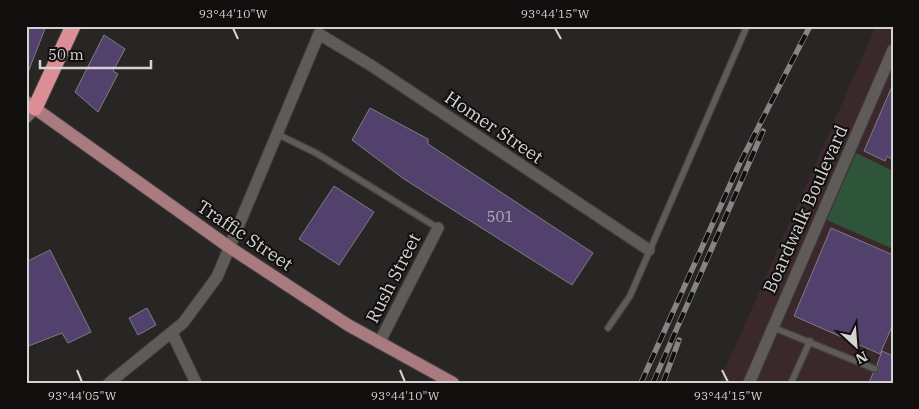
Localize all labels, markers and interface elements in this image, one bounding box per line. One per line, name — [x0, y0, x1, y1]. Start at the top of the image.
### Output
text: 93°44'10"W — [199, 6, 268, 21]
text: 93°44'15"W — [521, 6, 590, 21]
scale bar — [40, 38, 151, 70]
text: 50 m — [48, 45, 84, 64]
street label: Homer Street — [440, 86, 548, 168]
street label: Boardwalk Boulevard — [758, 121, 852, 297]
street label: Traffic Street — [193, 194, 297, 276]
house number: 501 — [486, 207, 514, 226]
street label: Rush Street — [361, 229, 425, 327]
north arrow — [832, 322, 882, 372]
text: N — [853, 347, 871, 368]
text: 93°44'05"W — [48, 388, 117, 403]
text: 93°44'10"W — [371, 388, 440, 403]
text: 93°44'15"W — [694, 388, 763, 403]

